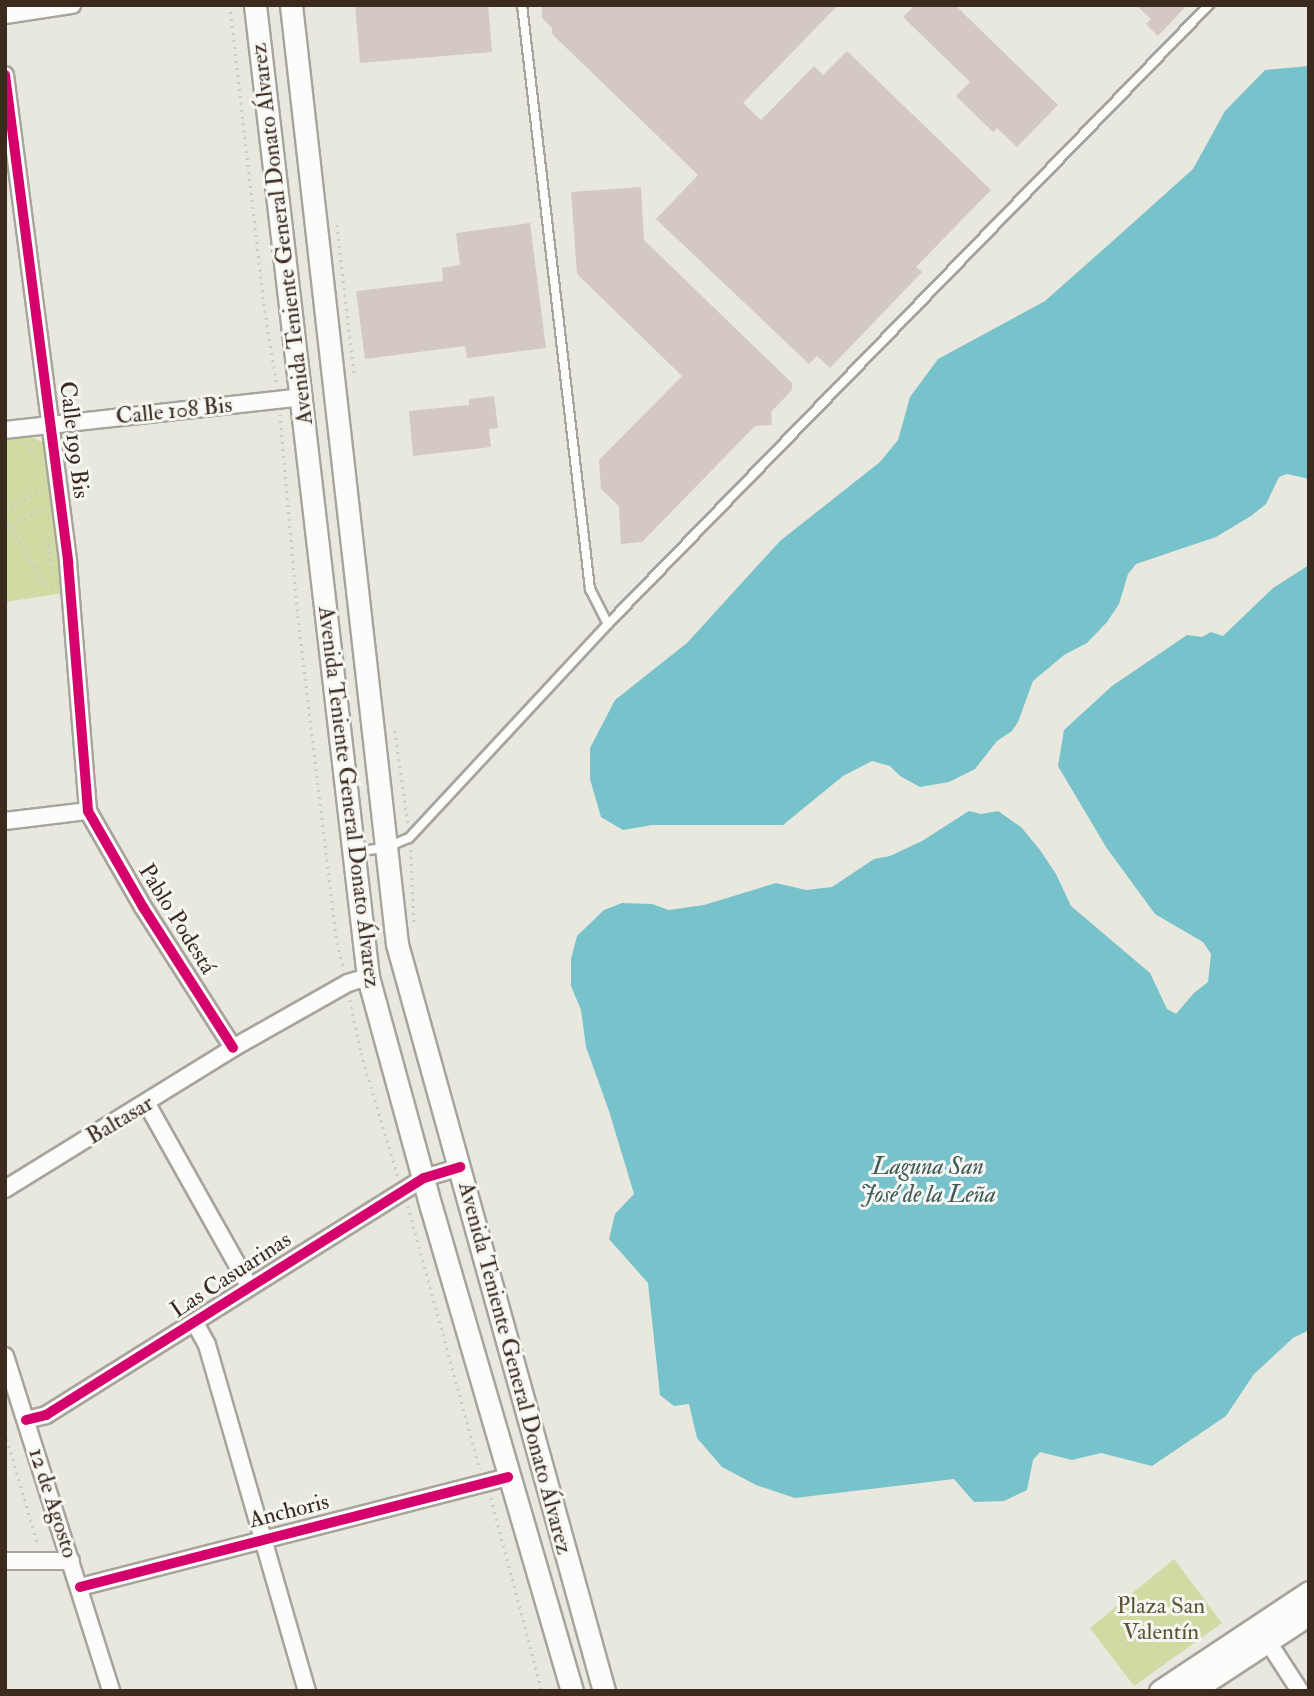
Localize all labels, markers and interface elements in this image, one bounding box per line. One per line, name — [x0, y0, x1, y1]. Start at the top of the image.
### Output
street label: Avenida Teniente General Donato Álvarez — [245, 42, 319, 426]
street label: Calle 199 Bis — [53, 380, 95, 500]
street label: Calle 108 Bis — [114, 391, 234, 431]
street label: Avenida Teniente General Donato Álvarez — [312, 605, 386, 989]
street label: Pablo Podestá — [132, 859, 222, 979]
street label: Baltasar — [82, 1089, 158, 1151]
water label: Laguna San José de la Leña — [860, 1153, 996, 1209]
street label: Avenida Teniente General Donato Álvarez — [452, 1179, 578, 1557]
street label: Las Casuarinas — [166, 1226, 296, 1324]
street label: 12 de Agosto — [22, 1445, 84, 1561]
street label: Anchoris — [246, 1488, 332, 1534]
park label: Plaza San Valentín — [1117, 1592, 1205, 1646]

